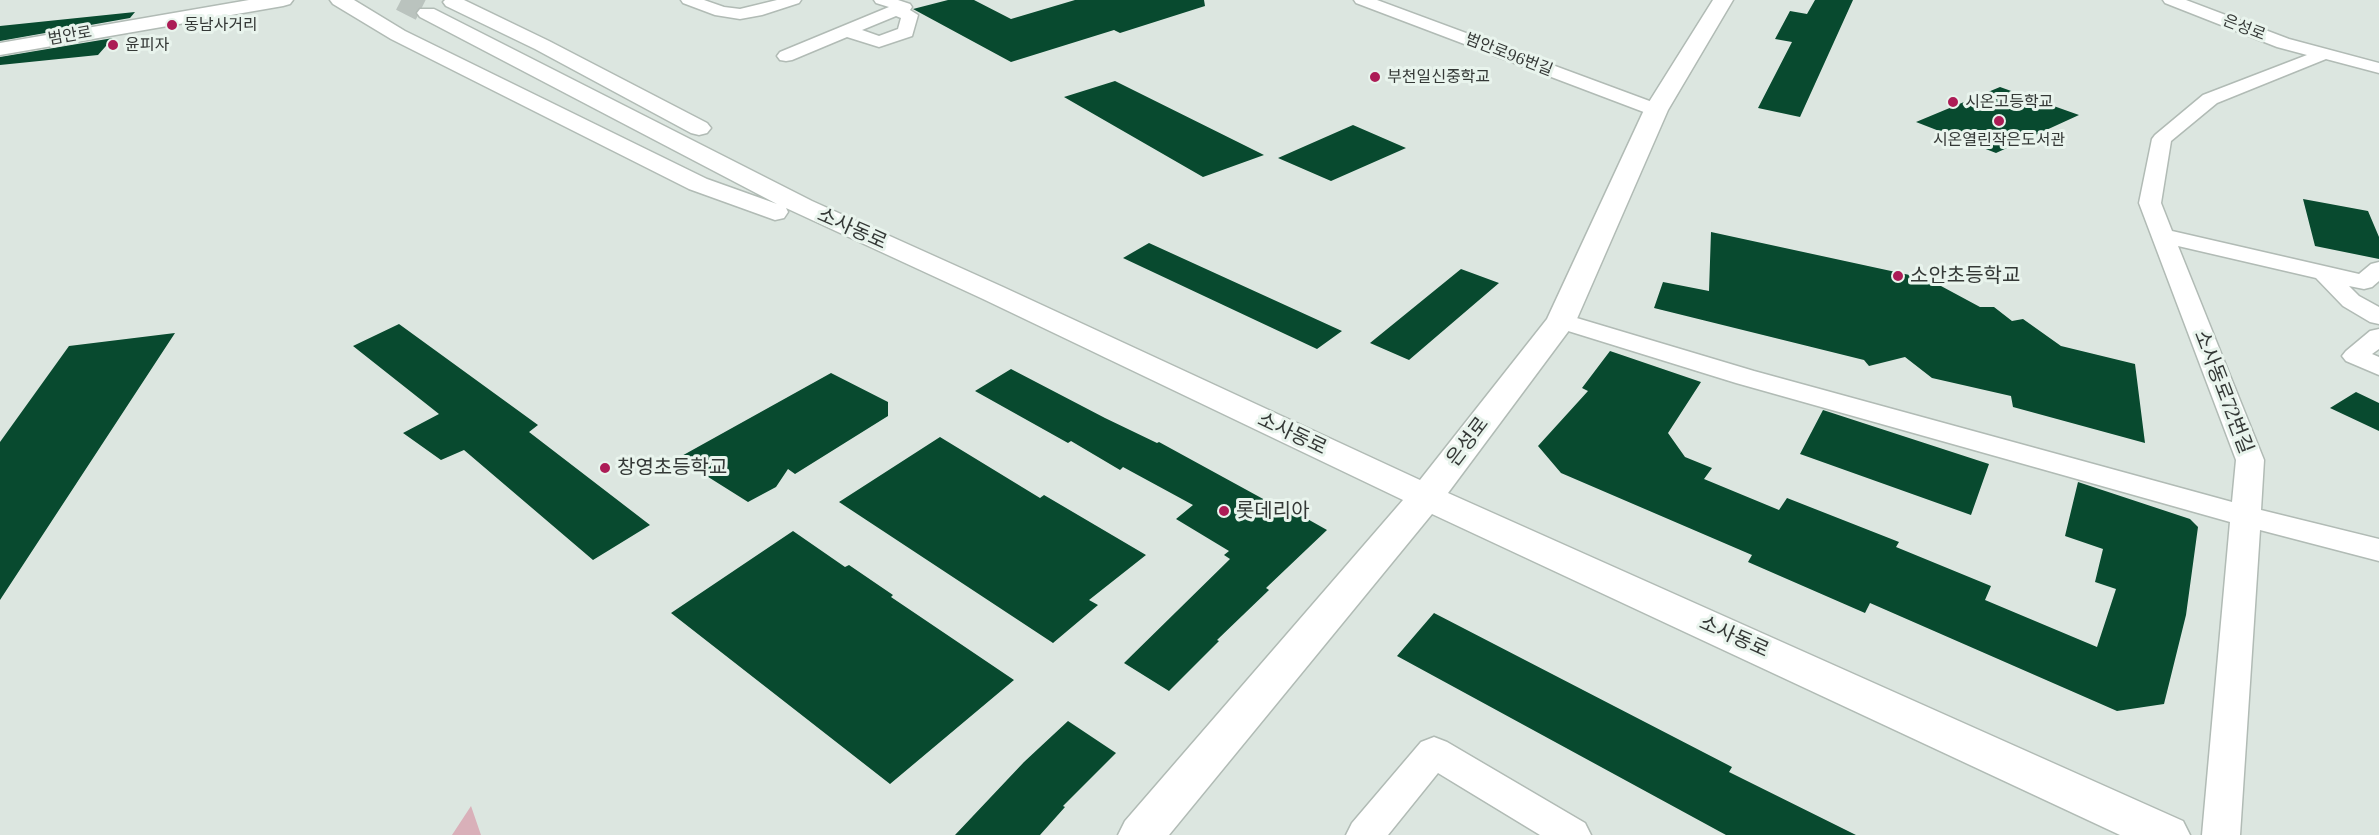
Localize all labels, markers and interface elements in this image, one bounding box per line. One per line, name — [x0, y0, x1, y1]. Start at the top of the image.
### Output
street label: 은성로 — [2220, 11, 2268, 45]
place label: 동남사거리 — [184, 15, 258, 35]
marker: 동남사거리 — [165, 18, 179, 32]
street label: 범안로 — [47, 23, 93, 49]
street label: 범안로96번길 — [1463, 30, 1555, 80]
place label: 윤피자 — [125, 35, 169, 55]
marker: 윤피자 — [106, 38, 120, 52]
place label: 부천일신중학교 — [1387, 67, 1490, 87]
marker: 부천일신중학교 — [1368, 70, 1382, 84]
place label: 시온고등학교 — [1965, 92, 2053, 112]
marker: 시온고등학교 — [1946, 95, 1960, 109]
marker: 시온열린작은도서관 — [1992, 114, 2006, 128]
place label: 시온열린작은도서관 — [1933, 130, 2065, 150]
street label: 소사동로 — [814, 203, 890, 255]
place label: 소안초등학교 — [1910, 264, 2020, 288]
marker: 소안초등학교 — [1891, 269, 1905, 283]
street label: 소사동로72번길 — [2188, 327, 2258, 457]
street label: 소사동로 — [1254, 408, 1330, 460]
street label: 은성로 — [1442, 413, 1494, 471]
place label: 창영초등학교 — [617, 456, 727, 480]
marker: 창영초등학교 — [598, 461, 612, 475]
place label: 롯데리아 — [1236, 499, 1310, 523]
marker: 롯데리아 — [1217, 504, 1231, 518]
street label: 소사동로 — [1696, 611, 1772, 663]

